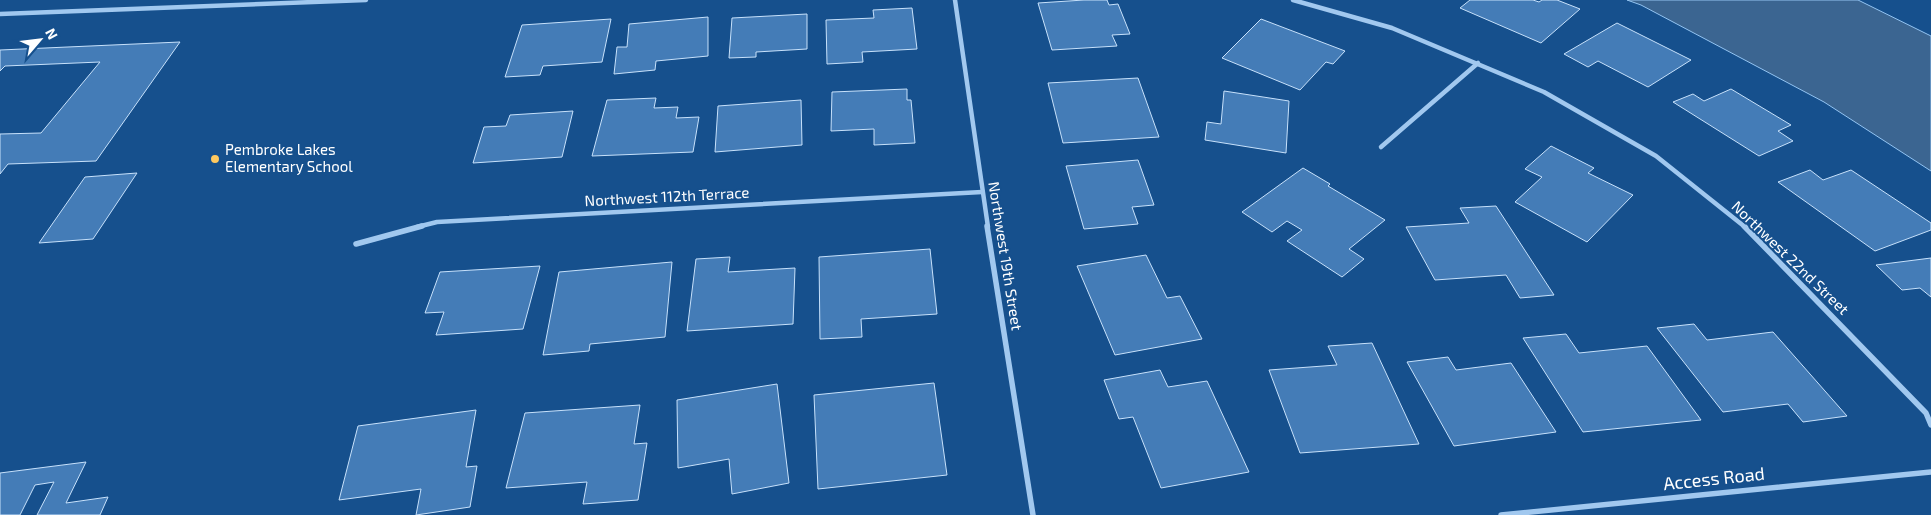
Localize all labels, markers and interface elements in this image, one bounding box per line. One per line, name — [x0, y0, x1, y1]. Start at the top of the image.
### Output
north arrow — [15, 15, 65, 65]
text: N — [42, 25, 62, 42]
place label: Pembroke Lakes Elementary School — [225, 140, 353, 175]
marker: Pembroke Lakes Elementary School — [209, 153, 221, 165]
street label: Northwest 19th Street — [985, 180, 1027, 332]
street label: Northwest 112th Terrace — [584, 183, 750, 209]
street label: Northwest 22nd Street — [1728, 197, 1853, 318]
street label: Access Road — [1662, 462, 1766, 494]

